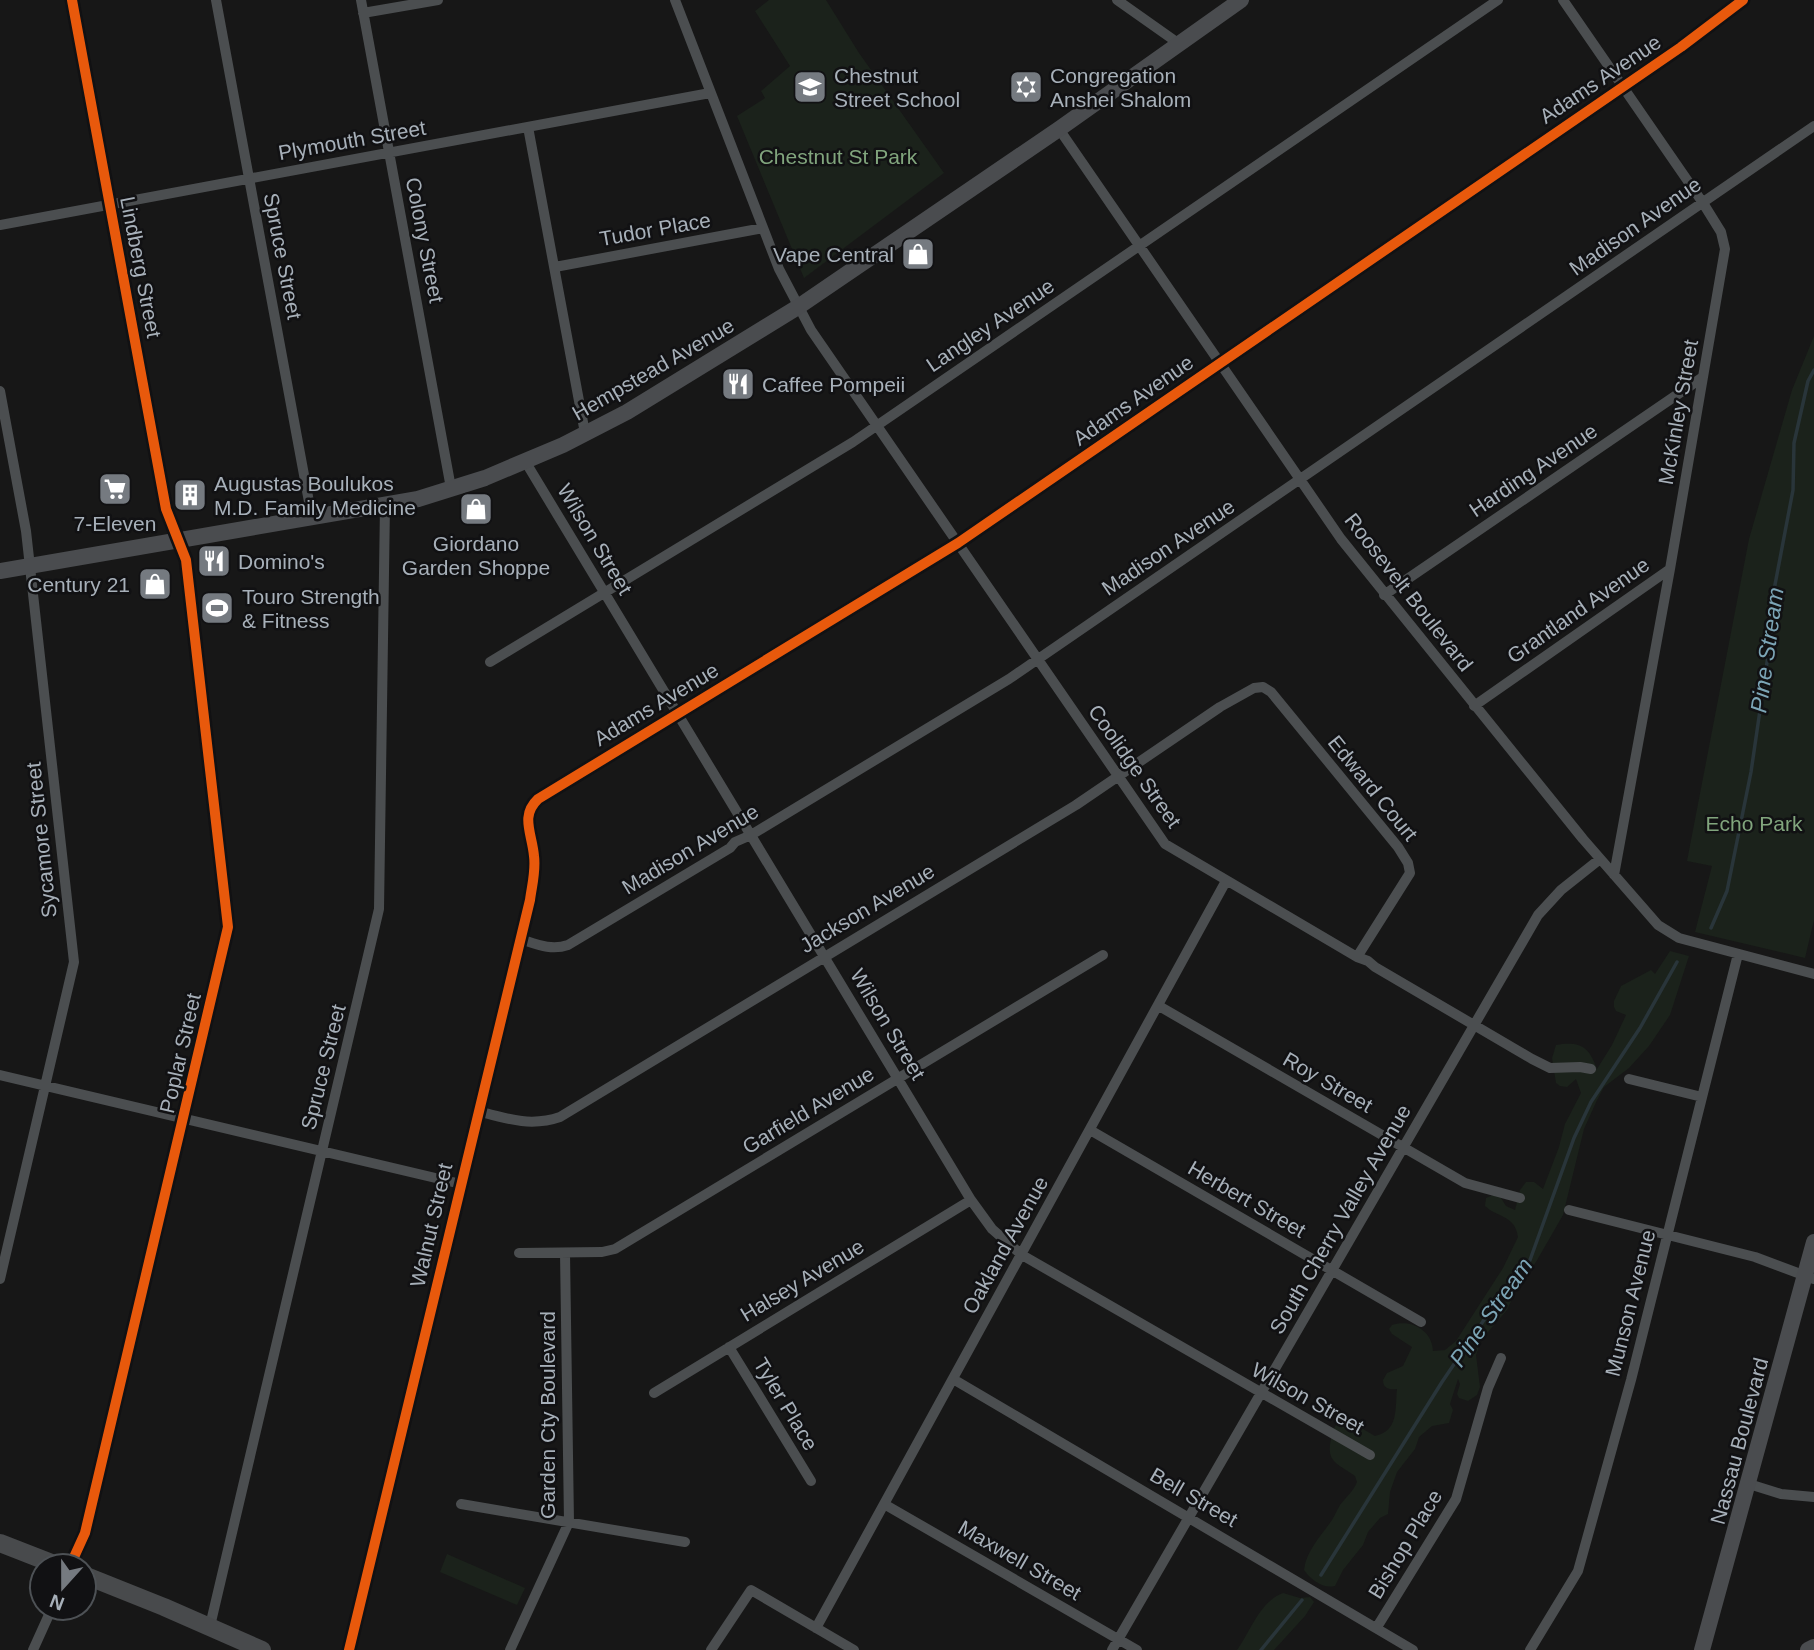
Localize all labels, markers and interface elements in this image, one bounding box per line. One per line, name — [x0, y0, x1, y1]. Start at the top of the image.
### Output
street label: Adams Avenue — [1535, 30, 1665, 128]
place label: Chestnut Street School — [834, 64, 960, 111]
place label: Congregation Anshei Shalom — [1050, 64, 1191, 111]
school or university icon: Chestnut Street School — [791, 68, 829, 106]
synagogue icon: Congregation Anshei Shalom — [1007, 68, 1045, 106]
street label: Plymouth Street — [276, 116, 428, 164]
park label: Chestnut St Park — [759, 145, 918, 168]
street label: Madison Avenue — [1565, 172, 1705, 280]
street label: Colony Street — [402, 175, 448, 305]
street label: Spruce Street — [259, 191, 307, 321]
street label: Lindberg Street — [116, 194, 166, 340]
street label: Tudor Place — [598, 208, 712, 250]
shop icon: Vape Central — [899, 235, 937, 273]
place label: Vape Central — [773, 243, 894, 266]
street label: Langley Avenue — [922, 274, 1058, 376]
street label: Hempstead Avenue — [568, 313, 738, 425]
street label: McKinley Street — [1654, 337, 1702, 486]
street label: Adams Avenue — [1069, 350, 1197, 450]
restaurant icon: Caffee Pompeii — [719, 365, 757, 403]
place label: Caffee Pompeii — [762, 373, 905, 396]
street label: Harding Avenue — [1465, 419, 1601, 521]
supermarket icon: 7-Eleven — [96, 470, 134, 508]
place label: Augustas Boulukos M.D. Family Medicine — [214, 472, 416, 519]
building icon: Augustas Boulukos M.D. Family Medicine — [171, 476, 209, 514]
street label: Wilson Street — [553, 480, 637, 599]
shop icon: Giordano Garden Shoppe — [457, 490, 495, 528]
street label: Madison Avenue — [1097, 494, 1239, 600]
street label: Roosevelt Boulevard — [1340, 509, 1478, 675]
place label: 7-Eleven — [74, 512, 156, 535]
place label: Giordano Garden Shoppe — [402, 532, 550, 579]
restaurant icon: Domino's — [195, 542, 233, 580]
place label: Domino's — [238, 550, 325, 573]
street label: Grantland Avenue — [1503, 552, 1653, 668]
shop icon: Century 21 — [136, 565, 174, 603]
place label: Century 21 — [27, 573, 130, 596]
place label: Touro Strength & Fitness — [242, 585, 380, 632]
water label: Pine Stream — [1745, 586, 1789, 714]
sports icon: Touro Strength & Fitness — [198, 589, 236, 627]
street label: Adams Avenue — [590, 658, 722, 750]
street label: Coolidge Street — [1084, 700, 1186, 832]
street label: Edward Court — [1324, 731, 1422, 845]
street label: Sycamore Street — [21, 761, 61, 919]
street label: Madison Avenue — [618, 799, 762, 899]
park label: Echo Park — [1706, 812, 1803, 835]
street label: Jackson Avenue — [796, 859, 938, 957]
street label: Wilson Street — [846, 965, 930, 1084]
street label: Poplar Street — [155, 991, 205, 1115]
street label: Spruce Street — [296, 1002, 350, 1132]
street label: Roy Street — [1279, 1047, 1377, 1117]
street label: Garfield Avenue — [738, 1062, 878, 1158]
street label: South Cherry Valley Avenue — [1265, 1100, 1415, 1338]
street label: Herbert Street — [1184, 1156, 1310, 1242]
street label: Walnut Street — [406, 1161, 456, 1289]
street label: Oakland Avenue — [958, 1172, 1052, 1318]
street label: Munson Avenue — [1601, 1227, 1659, 1379]
street label: Halsey Avenue — [736, 1234, 868, 1326]
water label: Pine Stream — [1444, 1253, 1538, 1371]
street label: Garden Cty Boulevard — [536, 1311, 559, 1519]
street label: Tyler Place — [749, 1354, 823, 1454]
street label: Nassau Boulevard — [1706, 1355, 1772, 1527]
street label: Wilson Street — [1248, 1358, 1368, 1438]
street label: Bell Street — [1146, 1463, 1242, 1531]
street label: Bishop Place — [1364, 1486, 1446, 1602]
street label: Maxwell Street — [955, 1516, 1086, 1604]
north arrow — [28, 1552, 98, 1622]
text: N — [47, 1590, 67, 1615]

